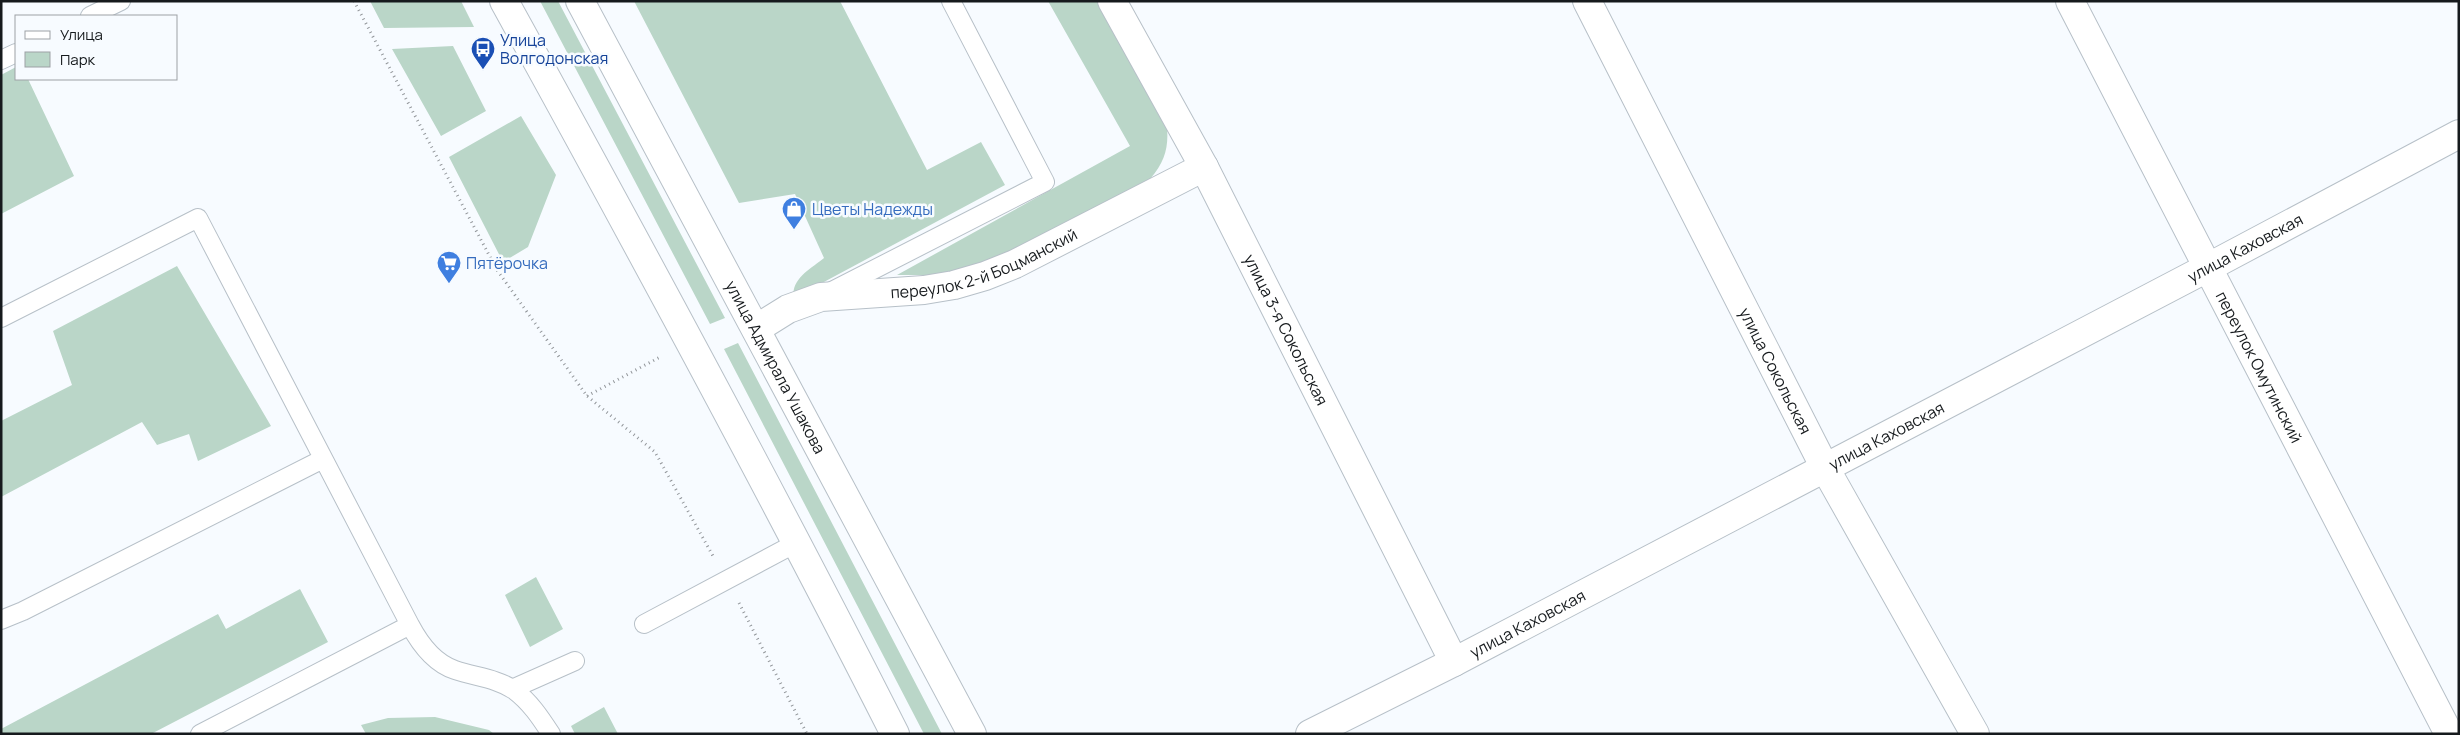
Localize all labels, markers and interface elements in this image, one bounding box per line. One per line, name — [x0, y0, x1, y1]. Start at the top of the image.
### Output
legend — [15, 15, 178, 80]
text: Улица — [60, 24, 103, 45]
place label: Улица Волгодонская — [500, 29, 608, 69]
bus stop icon: Улица Волгодонская — [470, 36, 496, 70]
text: Парк — [60, 49, 96, 70]
shop icon: Цветы Надежды — [781, 196, 807, 230]
place label: Цветы Надежды — [812, 198, 933, 220]
street label: улица Каховская — [2184, 208, 2307, 287]
street label: переулок 2-й Боцманский — [890, 223, 1081, 303]
supermarket icon: Пятёрочка — [436, 250, 462, 284]
street label: улица 3-я Сокольская — [1239, 250, 1334, 409]
place label: Пятёрочка — [466, 252, 548, 274]
street label: улица Адмирала Ушакова — [720, 276, 831, 457]
street label: переулок Омутинский — [2211, 287, 2308, 447]
street label: улица Сокольская — [1734, 304, 1817, 438]
street label: улица Каховская — [1825, 396, 1948, 475]
street label: улица Каховская — [1466, 584, 1589, 663]

